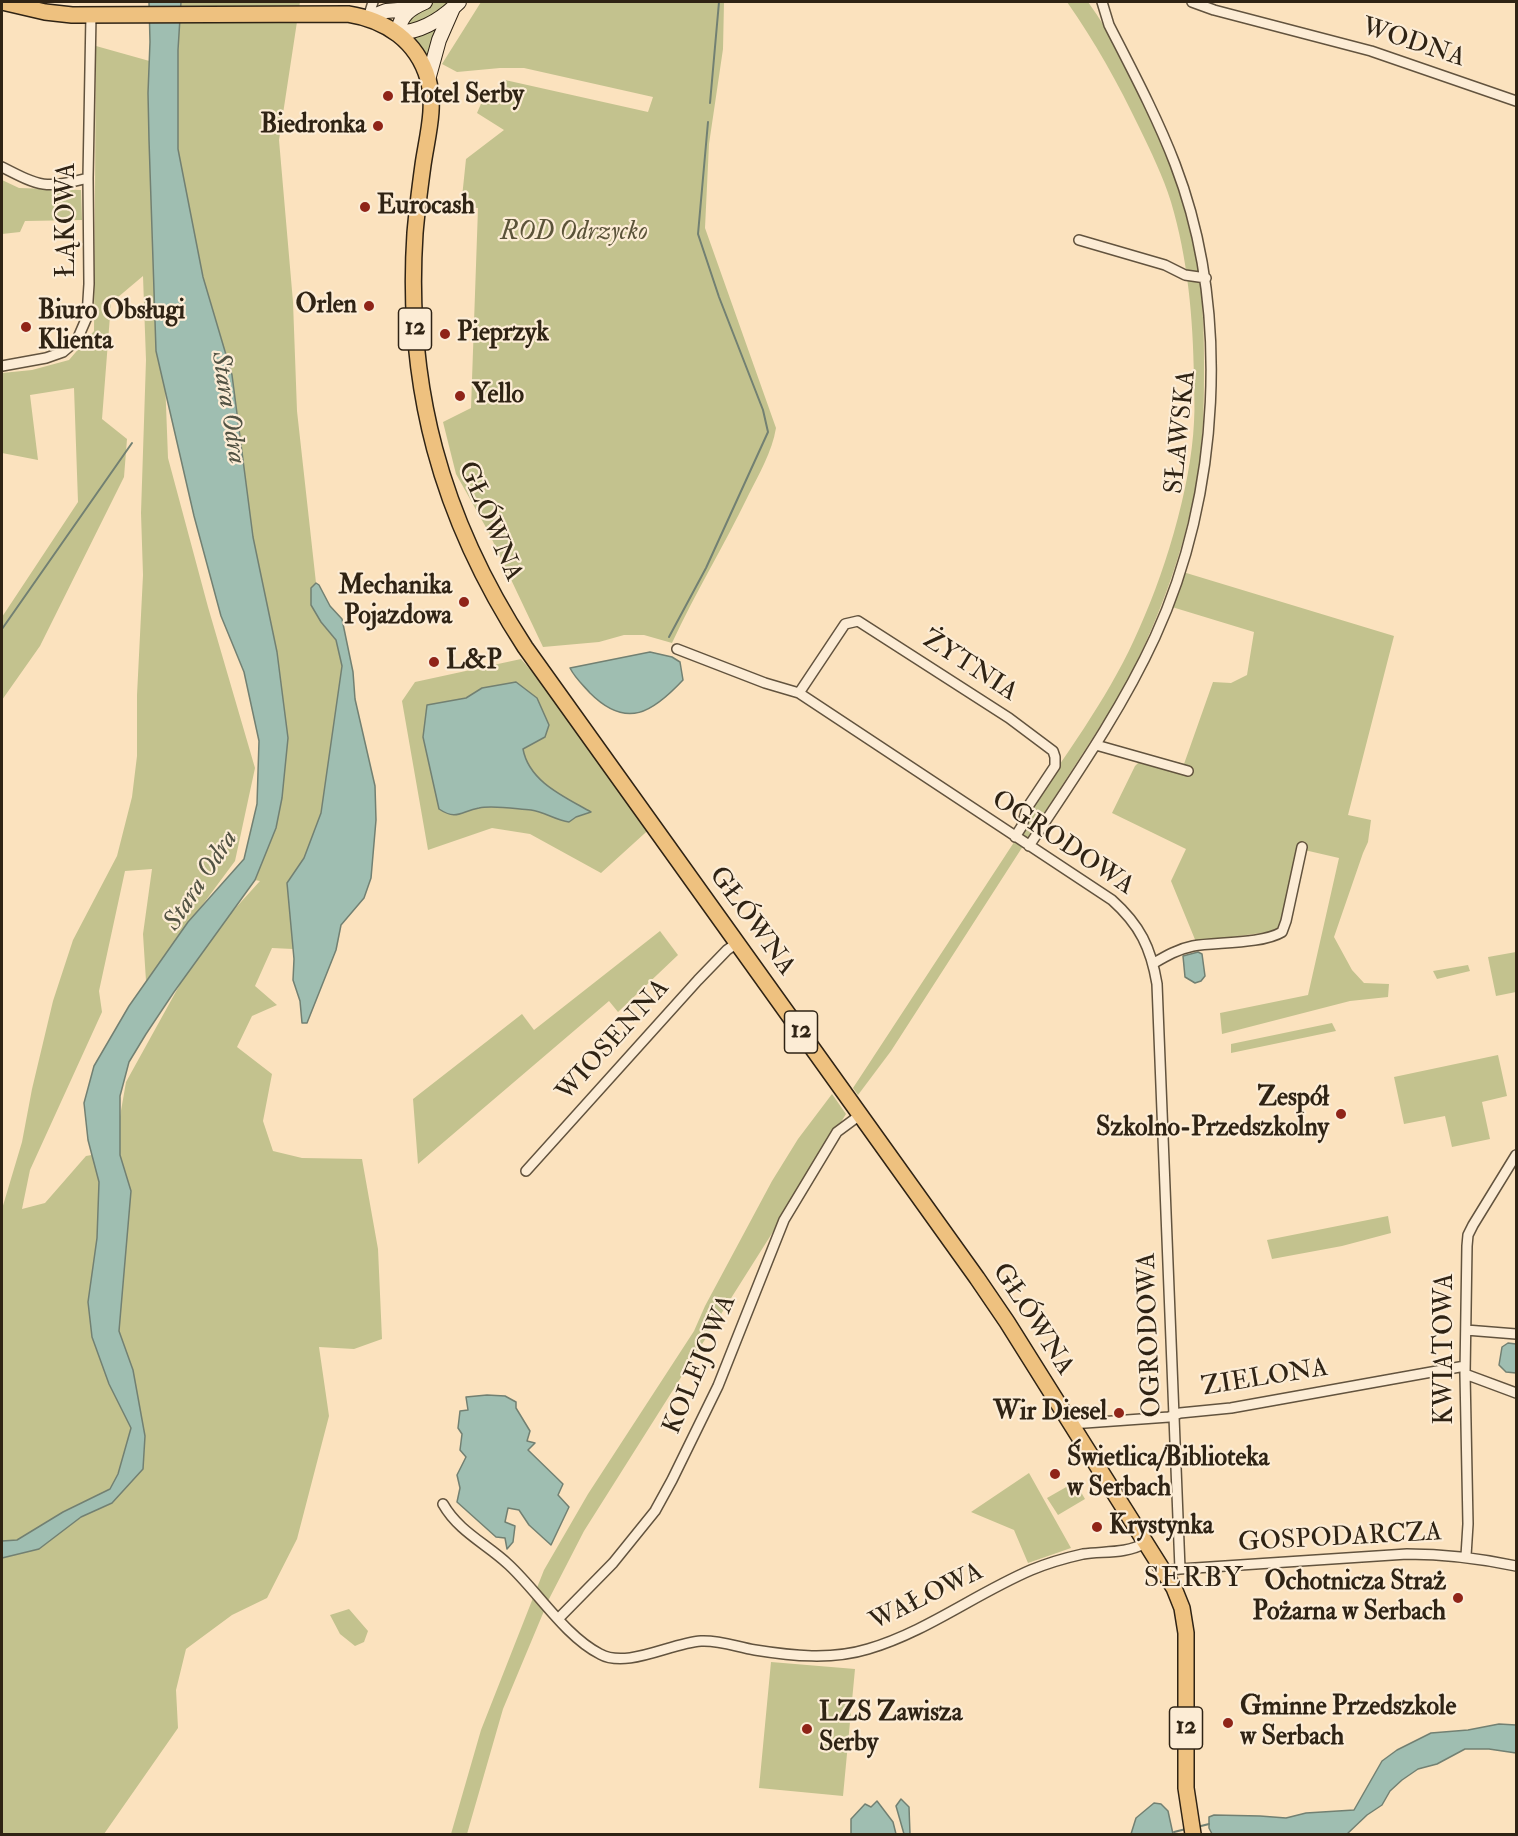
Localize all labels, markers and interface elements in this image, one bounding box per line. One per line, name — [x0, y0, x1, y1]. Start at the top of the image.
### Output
street label: WODNA — [1357, 13, 1469, 75]
place label: Hotel Serby — [400, 80, 524, 112]
marker: Hotel Serby — [381, 89, 395, 103]
place label: Biedronka — [260, 110, 366, 142]
marker: Biedronka — [371, 119, 385, 133]
street label: ŁĄKOWA — [52, 162, 84, 278]
place label: Eurocash — [377, 191, 475, 223]
marker: Eurocash — [358, 200, 372, 214]
park label: ROD Odrzycko — [500, 217, 648, 249]
place label: Orlen — [295, 290, 357, 322]
place label: Biuro Obsługi Klienta — [38, 296, 185, 358]
marker: Orlen — [362, 299, 376, 313]
road number: 12 — [398, 308, 432, 350]
place label: Pieprzyk — [457, 318, 549, 350]
marker: Biuro Obsługi Klienta — [19, 320, 33, 334]
marker: Pieprzyk — [438, 327, 452, 341]
water label: Stara Odra — [202, 350, 252, 466]
street label: SŁAWSKA — [1160, 369, 1204, 495]
place label: Yello — [472, 380, 524, 412]
marker: Yello — [453, 389, 467, 403]
street label: GŁÓWNA — [450, 458, 528, 586]
place label: Mechanika Pojazdowa — [338, 571, 452, 632]
marker: Mechanika Pojazdowa — [457, 595, 471, 609]
street label: ŻYTNIA — [915, 625, 1023, 709]
place label: L&P — [446, 646, 502, 678]
marker: L&P — [427, 655, 441, 669]
street label: OGRODOWA — [985, 785, 1139, 903]
water label: Stara Odra — [158, 825, 246, 937]
street label: GŁÓWNA — [701, 862, 801, 982]
street label: WIOSENNA — [551, 973, 677, 1109]
road number: 12 — [784, 1011, 818, 1053]
place label: Zespół Szkolno-Przedszkolny — [1096, 1083, 1329, 1144]
marker: Zespół Szkolno-Przedszkolny — [1334, 1107, 1348, 1121]
street label: OGRODOWA — [1133, 1252, 1169, 1418]
street label: GŁÓWNA — [984, 1258, 1080, 1382]
street label: KWIATOWA — [1430, 1273, 1462, 1425]
street label: KOLEJOWA — [658, 1291, 744, 1439]
street label: ZIELONA — [1200, 1354, 1330, 1404]
place label: Wir Diesel — [993, 1397, 1107, 1429]
marker: Wir Diesel — [1112, 1406, 1126, 1420]
place label: Świetlica/Biblioteka w Serbach — [1067, 1443, 1269, 1504]
marker: Świetlica/Biblioteka w Serbach — [1048, 1467, 1062, 1481]
place label: Krystynka — [1109, 1511, 1213, 1543]
street label: GOSPODARCZA — [1237, 1518, 1443, 1560]
marker: Krystynka — [1090, 1520, 1104, 1534]
street label: WAŁOWA — [865, 1557, 989, 1639]
district label: SERBY — [1144, 1563, 1244, 1597]
place label: Ochotnicza Straż Pożarna w Serbach — [1252, 1567, 1446, 1628]
marker: Ochotnicza Straż Pożarna w Serbach — [1451, 1591, 1465, 1605]
place label: Gminne Przedszkole w Serbach — [1240, 1692, 1456, 1754]
place label: LZS Zawisza Serby — [819, 1698, 962, 1760]
road number: 12 — [1170, 1707, 1202, 1749]
marker: Gminne Przedszkole w Serbach — [1221, 1716, 1235, 1730]
marker: LZS Zawisza Serby — [800, 1722, 814, 1736]

